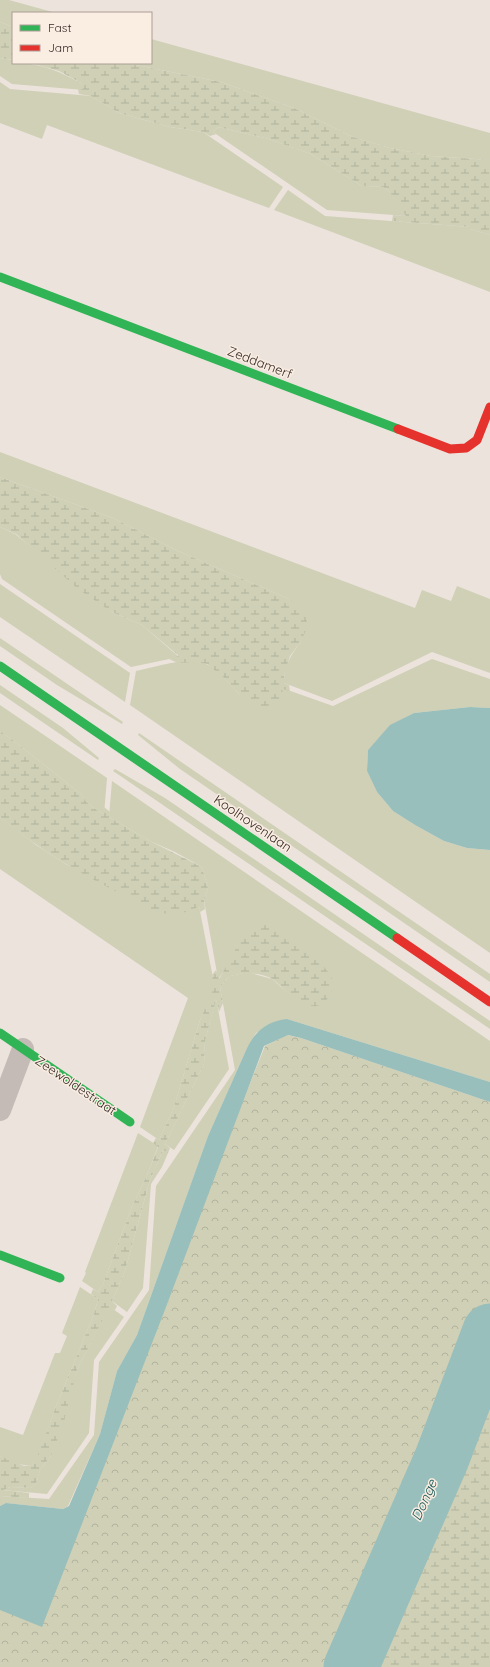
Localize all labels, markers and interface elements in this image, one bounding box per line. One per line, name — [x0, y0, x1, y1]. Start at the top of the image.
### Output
legend — [12, 12, 152, 64]
text: Fast — [48, 20, 72, 35]
text: Jam — [48, 40, 73, 55]
street label: Zeddamerf — [225, 342, 295, 382]
street label: Koolhovenlaan — [211, 791, 295, 855]
street label: Zeewoldestraat — [32, 1052, 120, 1118]
water label: Donge — [407, 1476, 441, 1523]

